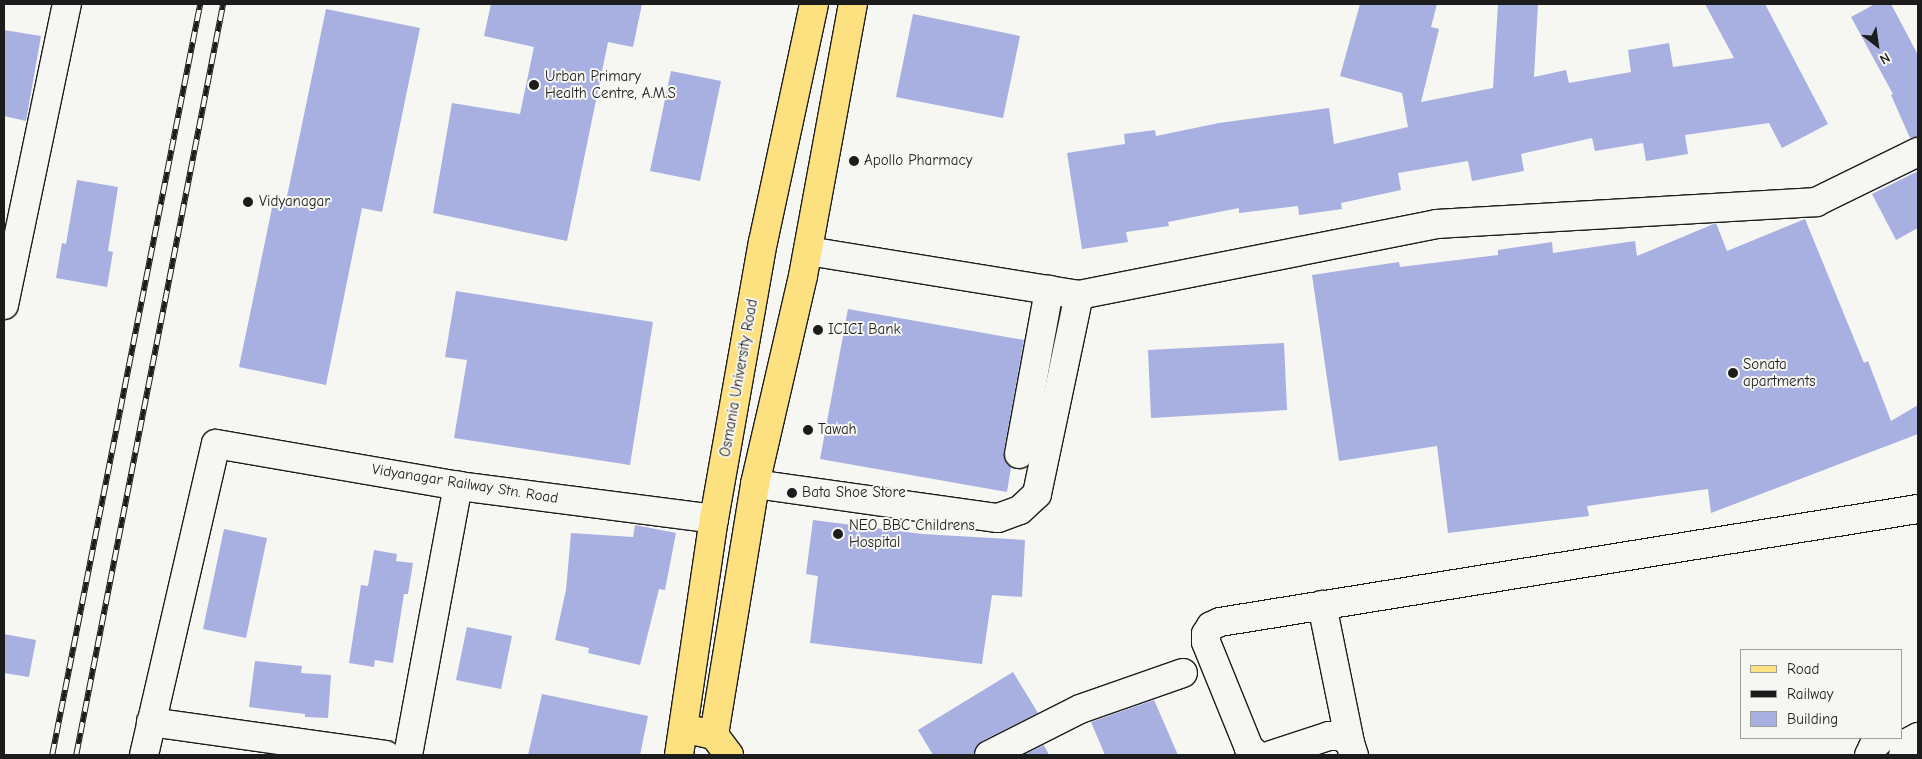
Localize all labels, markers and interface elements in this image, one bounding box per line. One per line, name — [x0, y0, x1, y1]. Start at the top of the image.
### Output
north arrow — [1852, 20, 1902, 70]
text: N — [1877, 49, 1893, 68]
place label: Urban Primary Health Centre, A.M.S — [545, 67, 676, 102]
marker: Urban Primary Health Centre, A.M.S — [527, 78, 541, 92]
place label: Apollo Pharmacy — [864, 152, 972, 170]
marker: Apollo Pharmacy — [848, 155, 860, 167]
place label: Vidyanagar — [259, 193, 330, 211]
marker: Vidyanagar — [241, 195, 255, 209]
street label: Osmania University Road — [716, 298, 762, 458]
place label: ICICI Bank — [828, 321, 901, 339]
marker: ICICI Bank — [812, 324, 824, 336]
place label: Sonata apartments — [1743, 355, 1815, 390]
marker: Sonata apartments — [1727, 367, 1739, 379]
place label: Tawah — [818, 421, 857, 439]
marker: Tawah — [802, 424, 814, 436]
street label: Vidyanagar Railway Stn. Road — [371, 460, 559, 508]
place label: Bata Shoe Store — [802, 484, 906, 502]
marker: Bata Shoe Store — [786, 487, 798, 499]
place label: NEO BBC Childrens Hospital — [849, 516, 975, 551]
marker: NEO BBC Childrens Hospital — [831, 527, 845, 541]
legend — [1740, 649, 1902, 739]
text: Road — [1787, 660, 1819, 678]
text: Railway — [1787, 685, 1833, 703]
text: Building — [1787, 710, 1838, 728]

